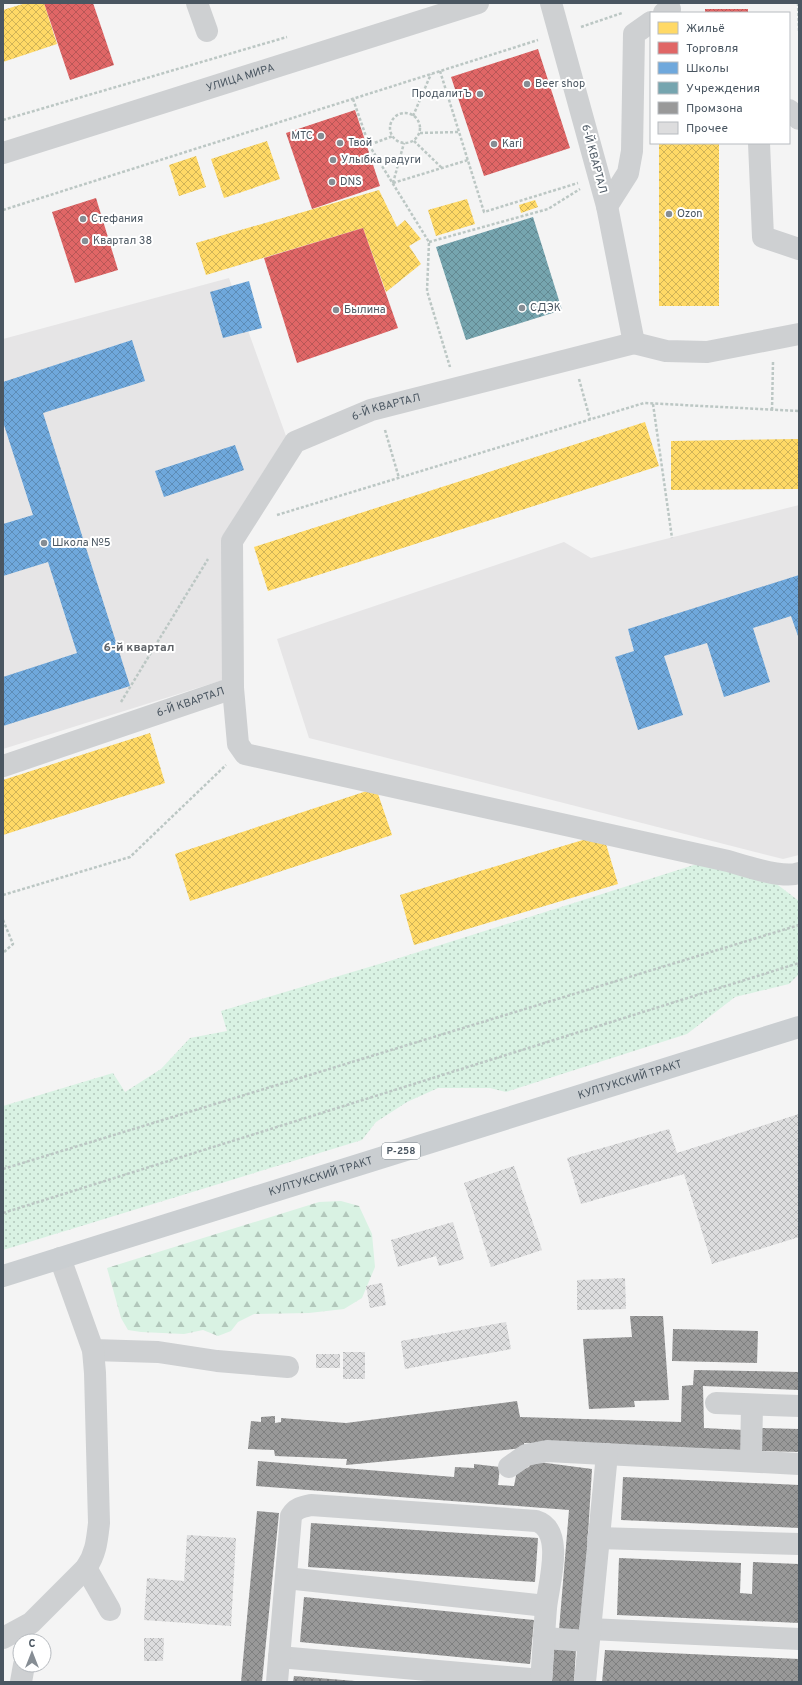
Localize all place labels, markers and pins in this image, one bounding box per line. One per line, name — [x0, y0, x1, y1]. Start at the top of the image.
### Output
place label: Beer shop — [535, 77, 585, 91]
marker: Beer shop — [522, 79, 532, 89]
place label: ПродалитЪ — [411, 87, 472, 101]
marker: ПродалитЪ — [475, 89, 485, 99]
place label: МТС — [291, 129, 313, 143]
marker: МТС — [316, 131, 326, 141]
place label: Твой — [348, 136, 372, 150]
place label: Kari — [502, 137, 522, 151]
marker: Твой — [335, 138, 345, 148]
marker: Kari — [489, 139, 499, 149]
place label: Улыбка радуги — [341, 153, 421, 167]
marker: Улыбка радуги — [328, 155, 338, 165]
place label: DNS — [340, 175, 362, 189]
marker: DNS — [327, 177, 337, 187]
place label: Ozon — [677, 207, 703, 221]
marker: Ozon — [664, 209, 674, 219]
place label: Стефания — [91, 212, 143, 226]
marker: Стефания — [78, 214, 88, 224]
place label: Квартал 38 — [93, 234, 152, 248]
marker: Квартал 38 — [80, 236, 90, 246]
place label: СДЭК — [530, 301, 561, 315]
place label: Былина — [344, 303, 386, 317]
marker: СДЭК — [517, 303, 527, 313]
marker: Былина — [331, 305, 341, 315]
place label: Школа №5 — [52, 536, 111, 550]
marker: Школа №5 — [39, 538, 49, 548]

